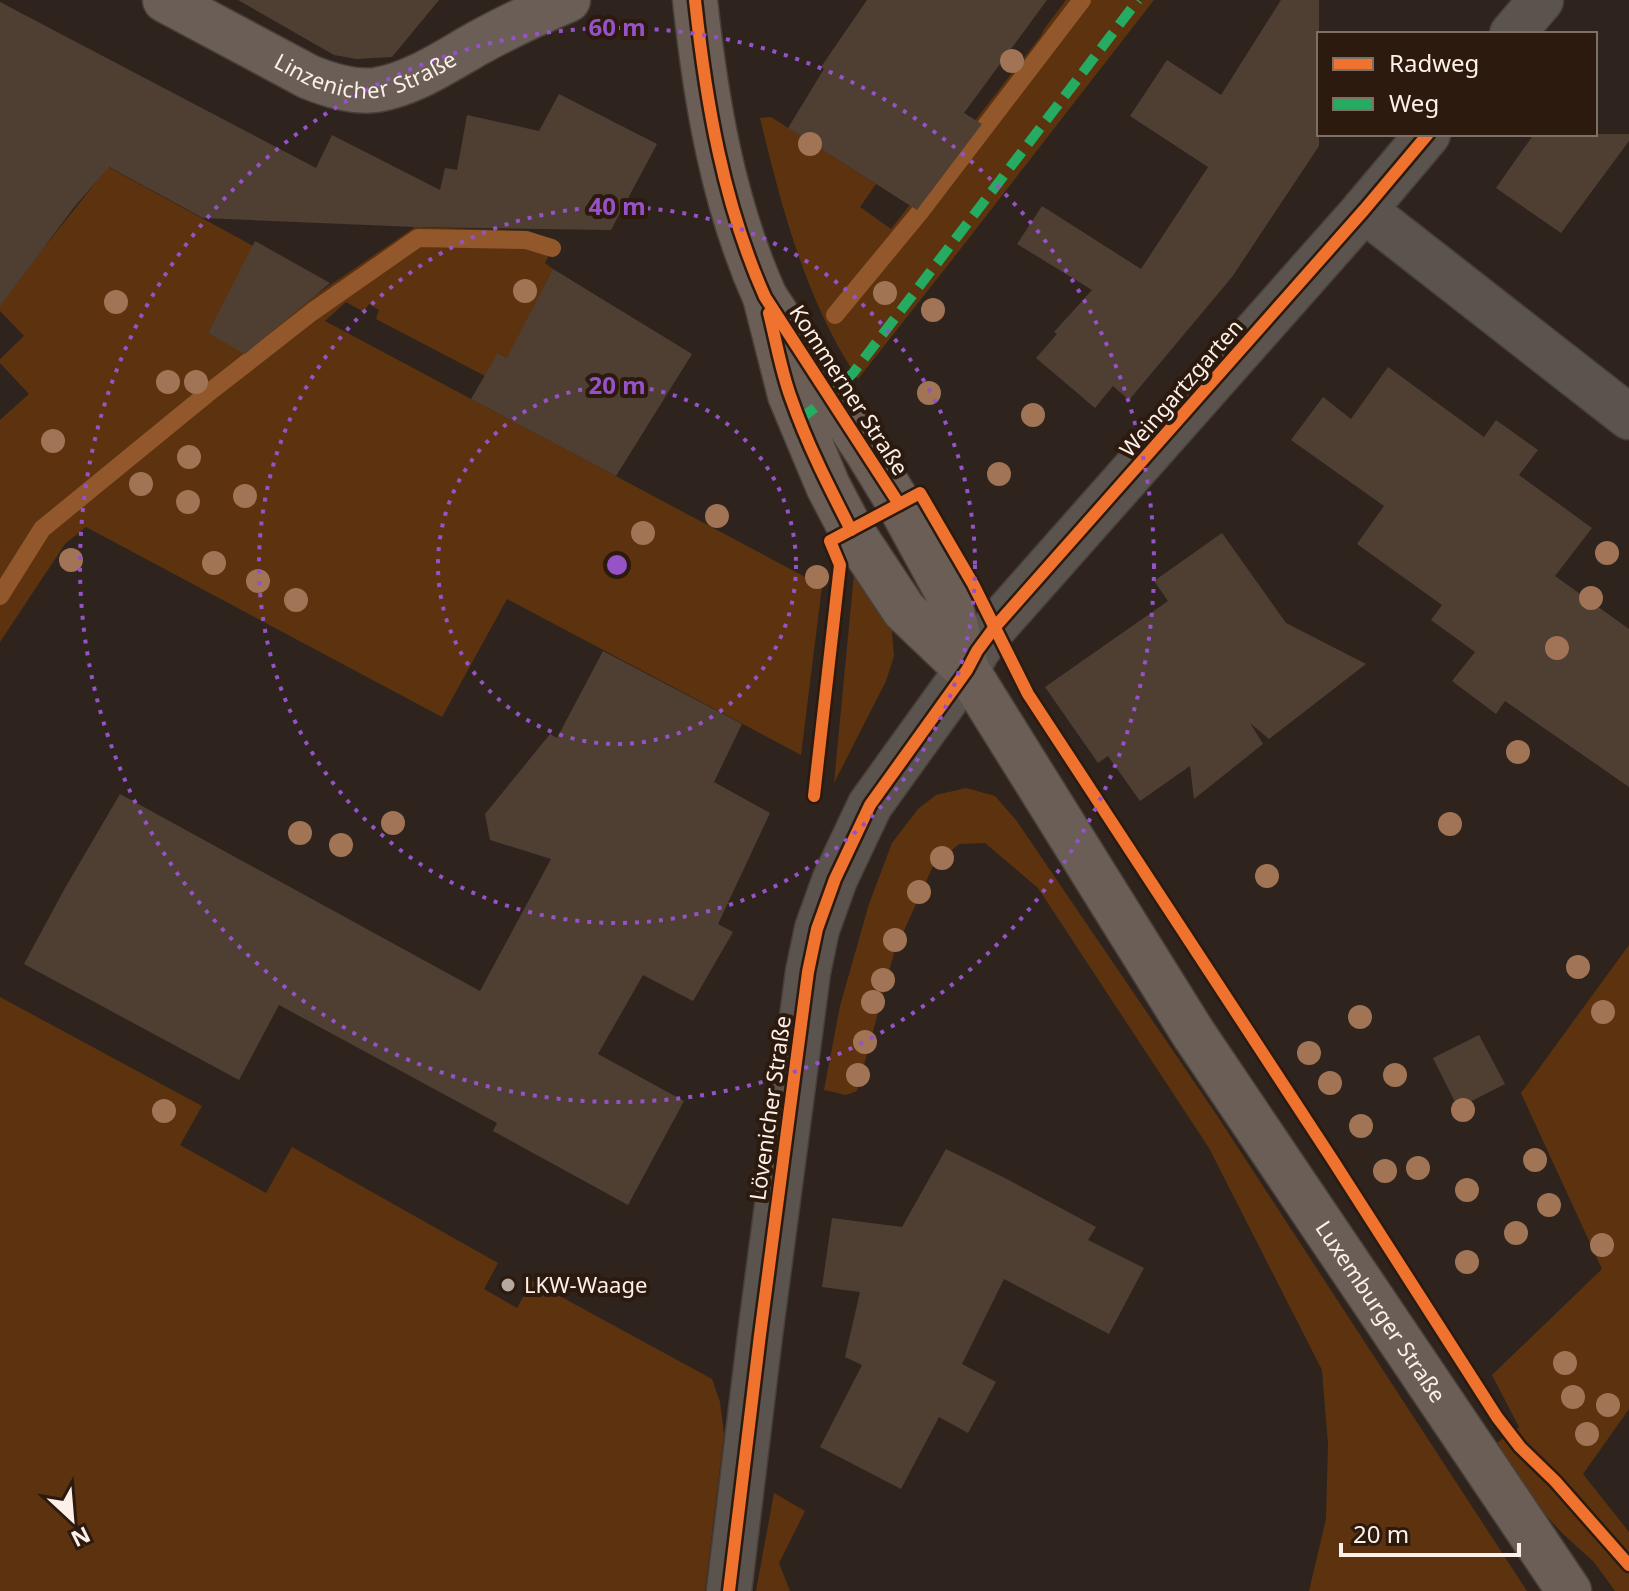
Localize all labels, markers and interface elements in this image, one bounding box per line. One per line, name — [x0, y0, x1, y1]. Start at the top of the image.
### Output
text: 60 m — [588, 10, 646, 43]
legend — [1317, 32, 1597, 136]
street label: Linzenicher Straße — [270, 38, 462, 68]
text: Linzenicher Straße — [270, 43, 461, 105]
text: Radweg — [1389, 46, 1479, 79]
text: Weg — [1389, 86, 1439, 119]
text: 40 m — [588, 189, 646, 222]
street label: Kommerner Straße — [783, 298, 916, 481]
street label: Weingartzgarten — [1112, 312, 1249, 463]
text: 20 m — [588, 368, 646, 401]
centre of rings — [603, 551, 631, 579]
street label: Lövenicher Straße — [741, 1014, 797, 1202]
street label: Luxemburger Straße — [1310, 1214, 1454, 1408]
place label: LKW-Waage — [524, 1269, 647, 1299]
marker: LKW-Waage — [499, 1276, 517, 1294]
north arrow — [32, 1479, 112, 1559]
scale bar — [1341, 1507, 1519, 1557]
text: 20 m — [1353, 1517, 1409, 1550]
text: N — [67, 1520, 96, 1555]

